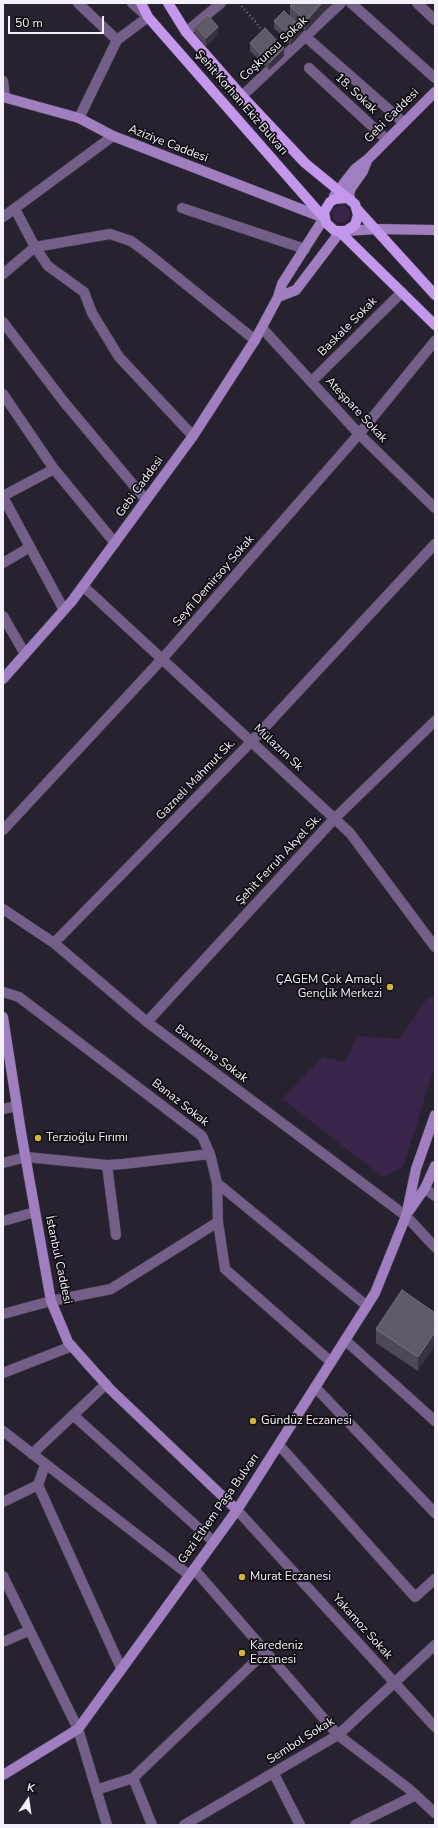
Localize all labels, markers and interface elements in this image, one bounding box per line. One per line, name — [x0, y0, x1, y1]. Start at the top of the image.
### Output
scale bar — [10, 8, 106, 34]
street label: Coşkunsu Sokak — [237, 14, 311, 84]
text: 50 m — [15, 15, 43, 31]
street label: Şehit Korhan Ekiz Bulvarı — [192, 48, 290, 158]
street label: 18. Sokak — [332, 71, 380, 117]
street label: Gebi Caddesi — [362, 86, 422, 146]
street label: Aziziye Caddesi — [126, 122, 210, 166]
street label: Baskale Sokak — [315, 294, 381, 360]
street label: Ateşpare Sokak — [322, 374, 390, 446]
street label: Gebi Caddesi — [113, 454, 167, 520]
street label: Seyfi Demirsoy Sokak — [170, 532, 258, 630]
street label: Mülazım Sk — [250, 722, 306, 774]
street label: Gazneli Mahmut Sk. — [154, 736, 238, 824]
street label: Şehit Ferruh Akyel Sk. — [233, 812, 325, 908]
place label: ÇAGEM Çok Amaçlı Gençlik Merkezi — [276, 973, 382, 1001]
marker: ÇAGEM Çok Amaçlı Gençlik Merkezi — [385, 982, 395, 992]
street label: Bandırma Sokak — [172, 1022, 250, 1086]
street label: Banaz Sokak — [149, 1076, 211, 1130]
place label: Terzioğlu Fırımı — [46, 1131, 128, 1145]
marker: Terzioğlu Fırımı — [33, 1133, 43, 1143]
street label: İstanbul Caddesi — [42, 1215, 74, 1305]
place label: Gündüz Eczanesi — [261, 1414, 352, 1428]
marker: Gündüz Eczanesi — [248, 1416, 258, 1426]
street label: Gazi Ethem Paşa Bulvarı — [176, 1451, 262, 1567]
place label: Murat Eczanesi — [250, 1570, 331, 1584]
marker: Murat Eczanesi — [237, 1572, 247, 1582]
street label: Yakamoz Sokak — [329, 1591, 395, 1663]
place label: Karedeniz Eczanesi — [250, 1639, 303, 1667]
marker: Karedeniz Eczanesi — [237, 1648, 247, 1658]
street label: Sembol Sokak — [265, 1715, 337, 1767]
north arrow — [8, 1780, 48, 1820]
text: K — [26, 1780, 36, 1796]

